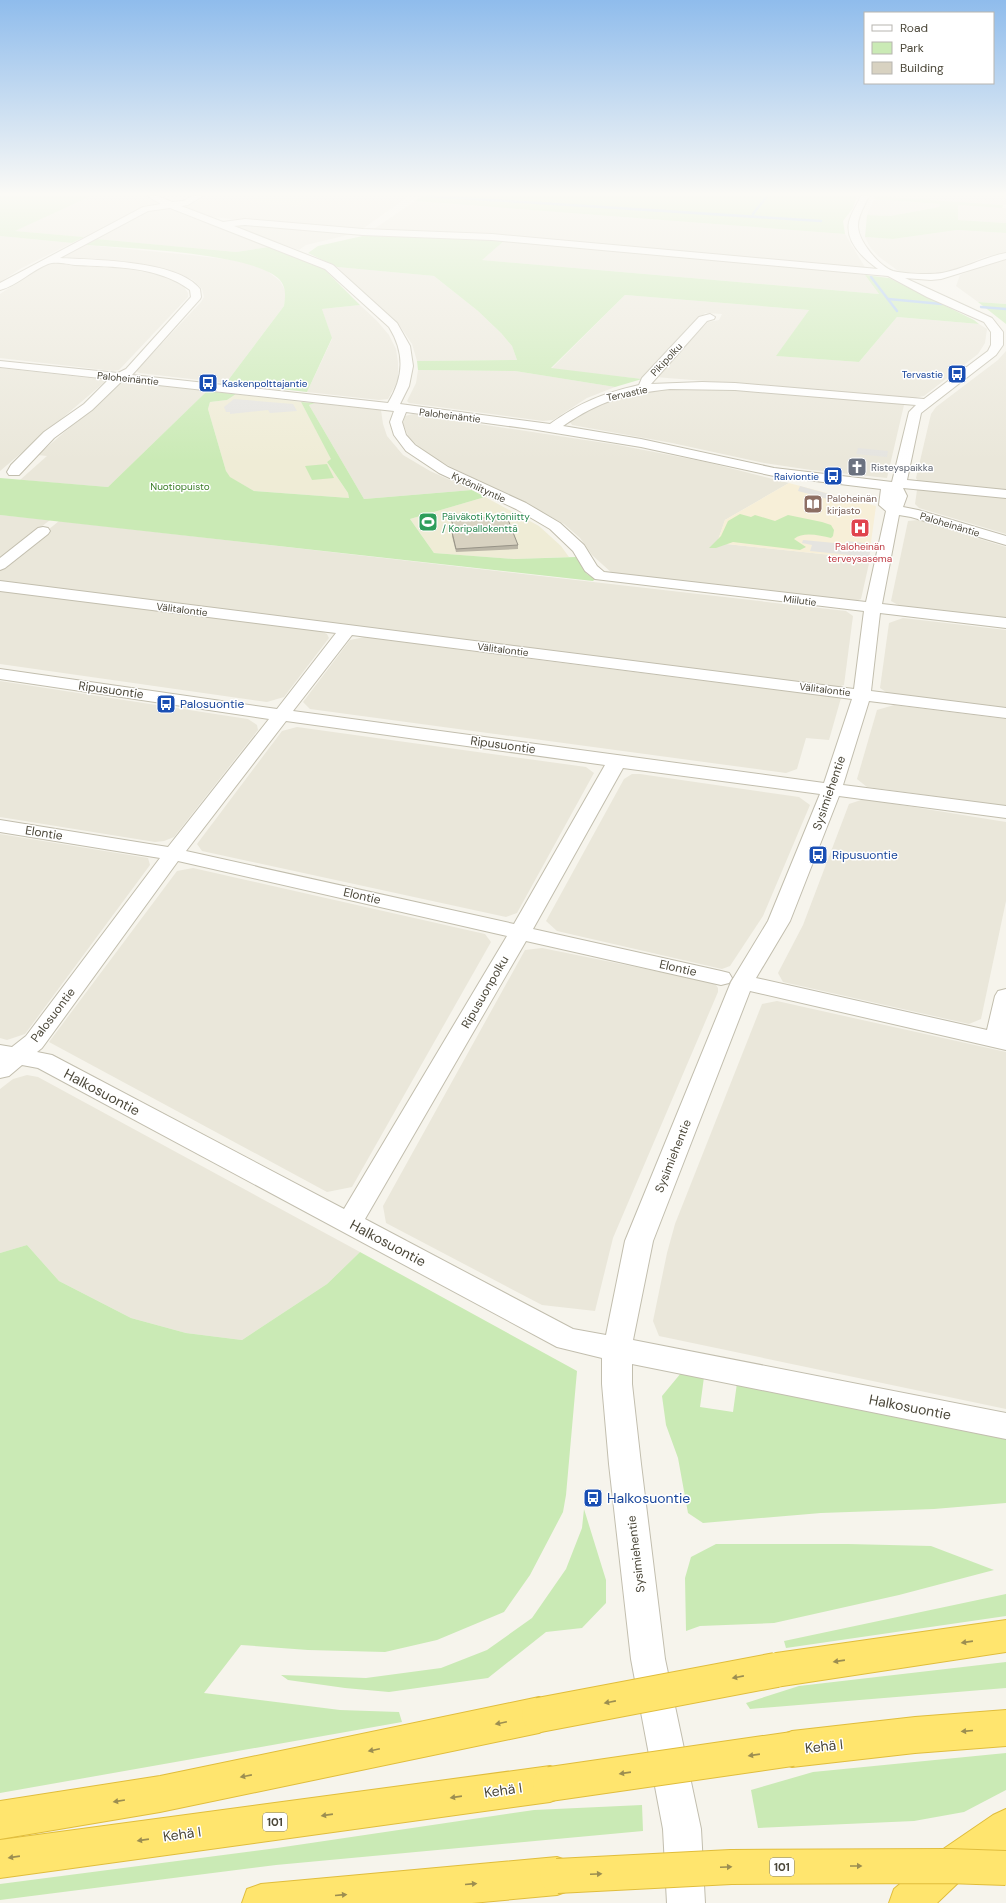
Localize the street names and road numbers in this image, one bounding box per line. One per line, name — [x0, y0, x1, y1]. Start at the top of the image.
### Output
street label: Pikipolku — [648, 340, 685, 379]
street label: Paloheinäntie — [96, 369, 160, 388]
street label: Tervastie — [606, 383, 649, 404]
street label: Paloheinäntie — [418, 405, 482, 426]
street label: Kytöniityntie — [450, 469, 508, 506]
street label: Paloheinäntie — [918, 509, 982, 540]
street label: Miilutie — [783, 592, 818, 609]
street label: Välitalontie — [156, 600, 209, 619]
street label: Välitalontie — [477, 640, 530, 659]
street label: Ripusuontie — [77, 678, 145, 703]
street label: Välitalontie — [799, 680, 852, 699]
street label: Ripusuontie — [469, 733, 537, 758]
street label: Sysimiehentie — [809, 754, 849, 832]
street label: Elontie — [24, 822, 64, 844]
street label: Elontie — [342, 884, 382, 908]
street label: Ripusuonpolku — [458, 953, 512, 1031]
street label: Elontie — [658, 956, 698, 980]
street label: Palosuontie — [27, 984, 79, 1045]
street label: Halkosuontie — [61, 1064, 143, 1120]
street label: Sysimiehentie — [651, 1117, 695, 1195]
street label: Halkosuontie — [347, 1215, 429, 1271]
street label: Halkosuontie — [867, 1390, 953, 1424]
street label: Sysimiehentie — [623, 1514, 649, 1593]
street label: Kehä I — [804, 1735, 844, 1757]
street label: Kehä I — [483, 1778, 523, 1802]
road number: 101 — [263, 1813, 287, 1831]
street label: Kehä I — [162, 1822, 202, 1846]
road number: 101 — [770, 1858, 794, 1876]

